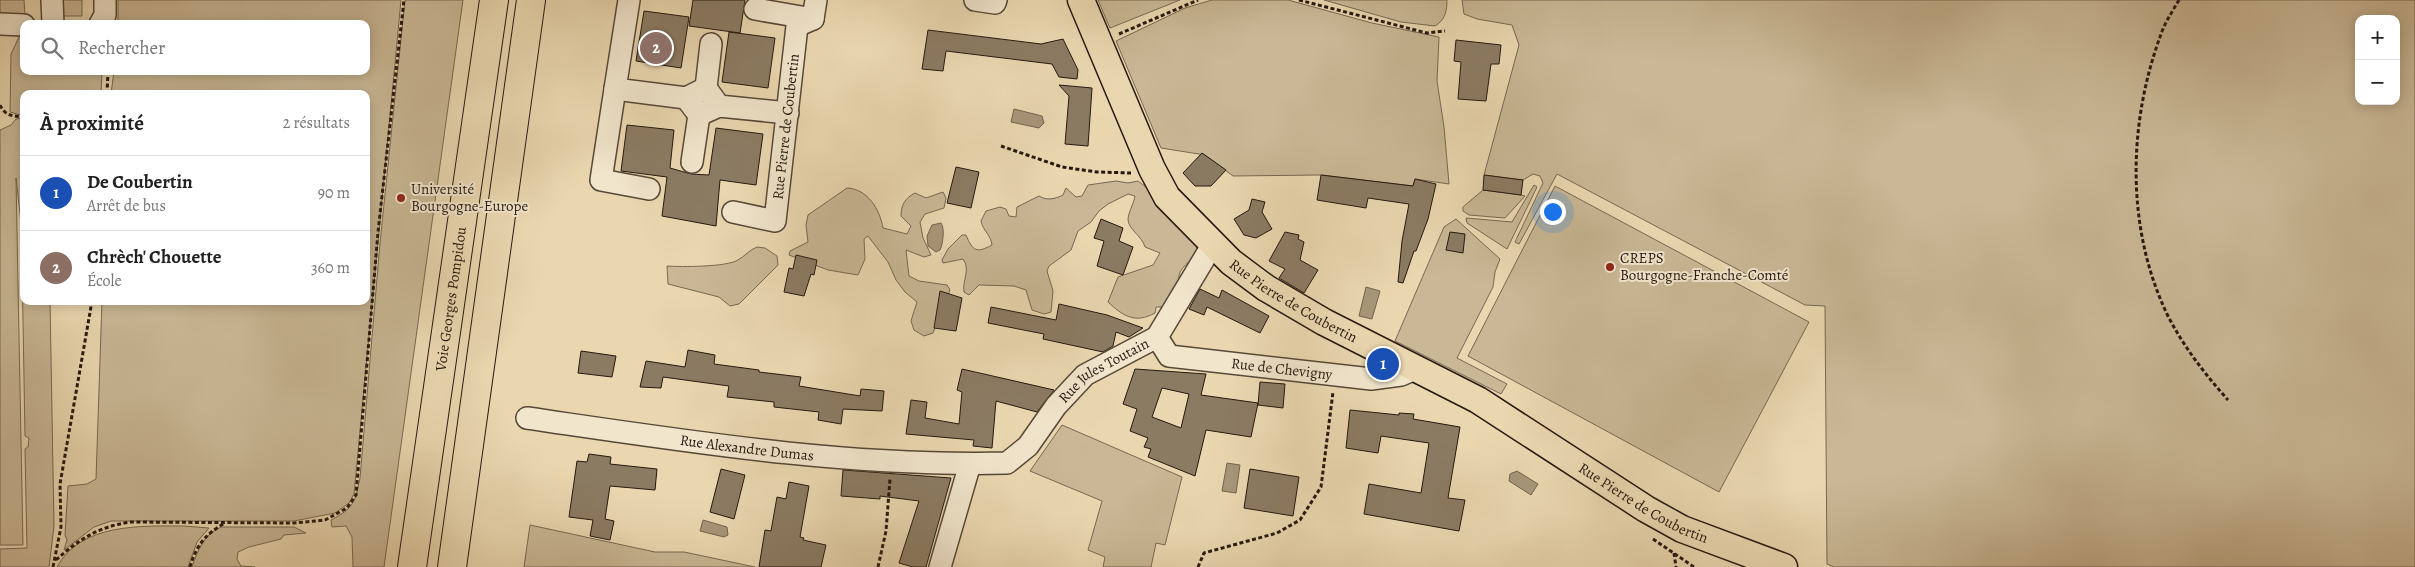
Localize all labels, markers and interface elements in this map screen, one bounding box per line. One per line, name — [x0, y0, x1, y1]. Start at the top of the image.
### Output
map controls — [2355, 15, 2400, 105]
button: + — [2355, 15, 2400, 60]
search box — [20, 20, 370, 75]
pin: 2 — [640, 29, 672, 67]
icon: search — [38, 34, 66, 62]
text: Rechercher — [78, 35, 165, 61]
street label: Rue Pierre de Coubertin — [767, 53, 804, 201]
button: − — [2355, 60, 2400, 105]
text: À proximité — [40, 109, 144, 137]
text: 2 résultats — [283, 112, 350, 134]
text: De Coubertin — [87, 169, 193, 195]
place label: Université Bourgogne-Europe — [411, 179, 528, 216]
text: 1 — [53, 182, 59, 204]
text: 90 m — [318, 182, 350, 204]
marker: Université Bourgogne-Europe — [395, 192, 407, 204]
text: Arrêt de bus — [87, 195, 166, 217]
your location — [1540, 199, 1566, 225]
street label: Voie Georges Pompidou — [430, 224, 471, 373]
text: Chrèch' Chouette — [87, 244, 222, 270]
place label: CREPS Bourgogne-Franche-Comté — [1620, 248, 1789, 285]
street label: Rue Pierre de Coubertin — [1225, 254, 1361, 347]
text: 2 — [52, 257, 60, 279]
text: 360 m — [311, 257, 350, 279]
marker: CREPS Bourgogne-Franche-Comté — [1604, 261, 1616, 273]
text: École — [87, 270, 122, 292]
street label: Rue Jules Toutain — [1054, 333, 1152, 407]
pin: 1 — [1367, 345, 1399, 383]
street label: Rue de Chevigny — [1230, 353, 1334, 385]
street label: Rue Alexandre Dumas — [679, 430, 815, 465]
street label: Rue Pierre de Coubertin — [1575, 458, 1711, 548]

